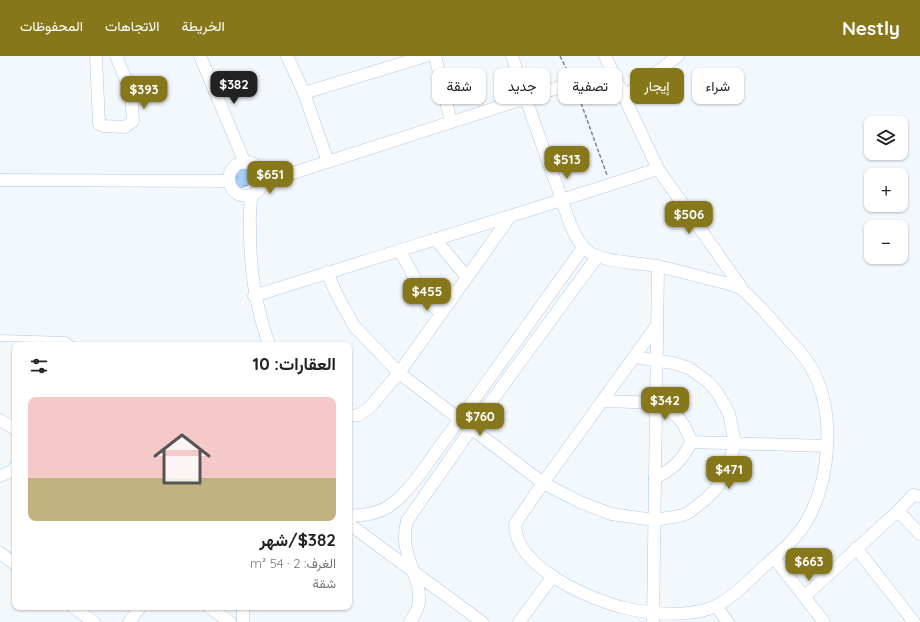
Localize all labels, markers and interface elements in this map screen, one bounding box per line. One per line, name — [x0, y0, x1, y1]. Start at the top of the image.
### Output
text: Nestly — [842, 16, 900, 40]
text: المحفوظات — [20, 17, 83, 35]
text: الاتجاهات — [105, 17, 159, 35]
text: الخريطة — [181, 17, 225, 35]
chip: شقة — [432, 68, 486, 104]
chip: جديد — [494, 68, 550, 104]
chip: تصفية — [558, 68, 622, 104]
chip: إيجار — [630, 68, 684, 104]
chip: شراء — [692, 68, 744, 104]
pin: $382 — [210, 71, 258, 105]
pin: $393 — [120, 76, 168, 110]
text: $382 — [219, 76, 249, 92]
text: $393 — [129, 81, 159, 97]
map controls — [864, 116, 908, 264]
button: layers — [864, 116, 908, 160]
pin: $513 — [543, 146, 591, 180]
text: $513 — [553, 151, 581, 167]
pin: $651 — [246, 161, 294, 195]
text: $651 — [256, 166, 284, 182]
button: + — [864, 168, 908, 212]
pin: $506 — [665, 201, 713, 235]
text: $506 — [674, 206, 704, 222]
button: − — [864, 220, 908, 264]
pin: $455 — [403, 278, 451, 312]
text: $455 — [412, 283, 442, 299]
text: العقارات: 10 — [253, 353, 336, 374]
icon: filters — [28, 355, 50, 377]
pin: $342 — [641, 387, 689, 421]
text: $342 — [650, 392, 680, 408]
pin: $760 — [456, 403, 504, 437]
text: $760 — [465, 408, 495, 424]
icon: home — [146, 423, 218, 495]
pin: $471 — [705, 456, 753, 490]
text: $471 — [715, 461, 743, 477]
text: $382/شهر — [259, 529, 336, 550]
pin: $663 — [785, 548, 833, 582]
text: $663 — [794, 553, 824, 569]
text: الغرف: 2 · 54 m² — [250, 555, 336, 571]
text: شقة — [313, 575, 336, 591]

